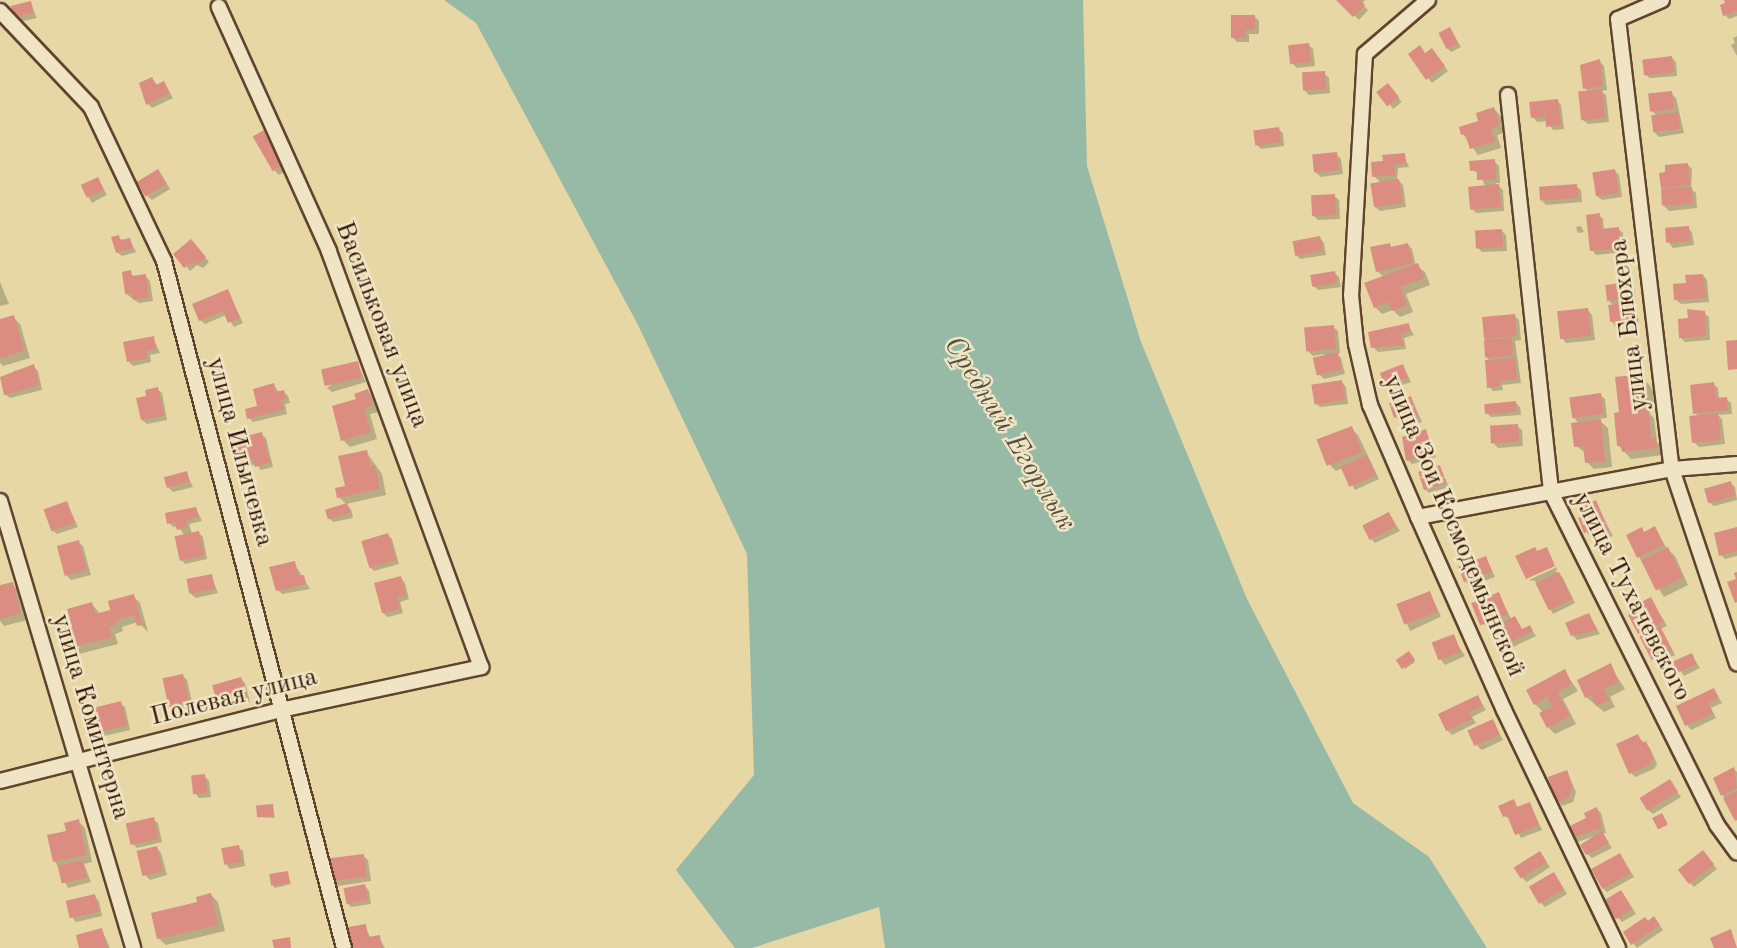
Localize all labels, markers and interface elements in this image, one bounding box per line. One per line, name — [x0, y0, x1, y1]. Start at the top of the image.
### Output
street label: Васильковая улица — [327, 217, 435, 433]
street label: улица Блюхера — [1604, 237, 1656, 413]
water label: Средний Егорлык — [936, 330, 1082, 538]
street label: улица Ильичевка — [199, 354, 279, 550]
street label: улица Зои Космодемьянской — [1375, 370, 1531, 682]
street label: улица Тухачевского — [1565, 487, 1697, 707]
street label: улица Коминтерна — [44, 610, 136, 824]
street label: Полевая улица — [147, 662, 321, 734]

